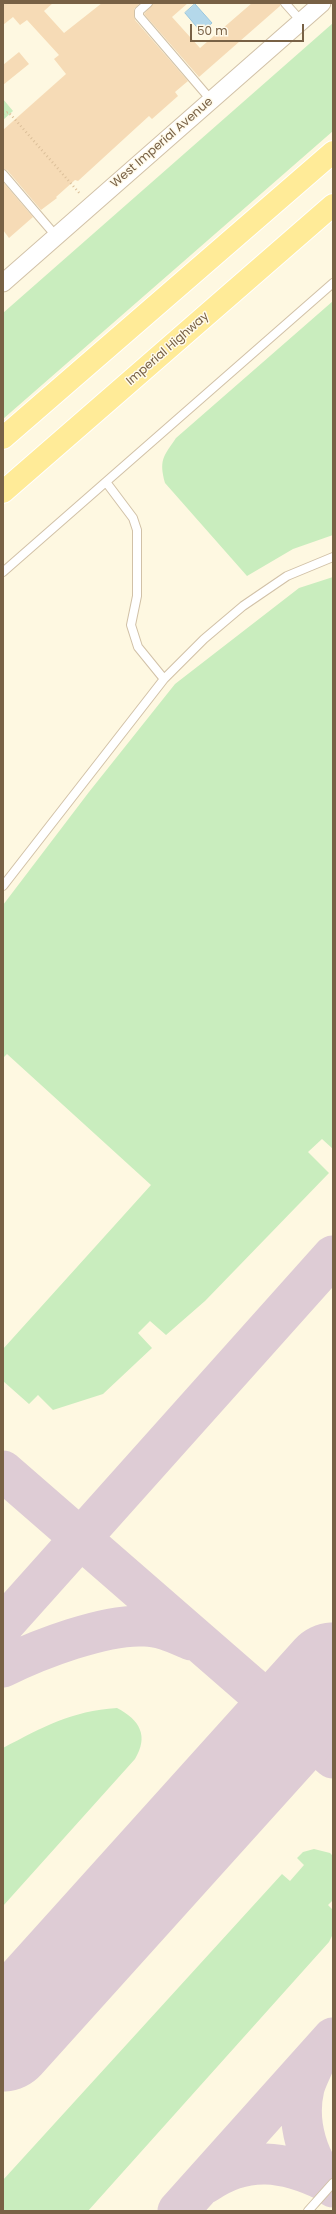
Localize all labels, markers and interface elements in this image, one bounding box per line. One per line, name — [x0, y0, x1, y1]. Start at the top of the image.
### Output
scale bar — [192, 16, 306, 42]
text: 50 m — [197, 22, 228, 39]
street label: West Imperial Avenue — [108, 95, 216, 191]
street label: Imperial Highway — [124, 309, 212, 389]

